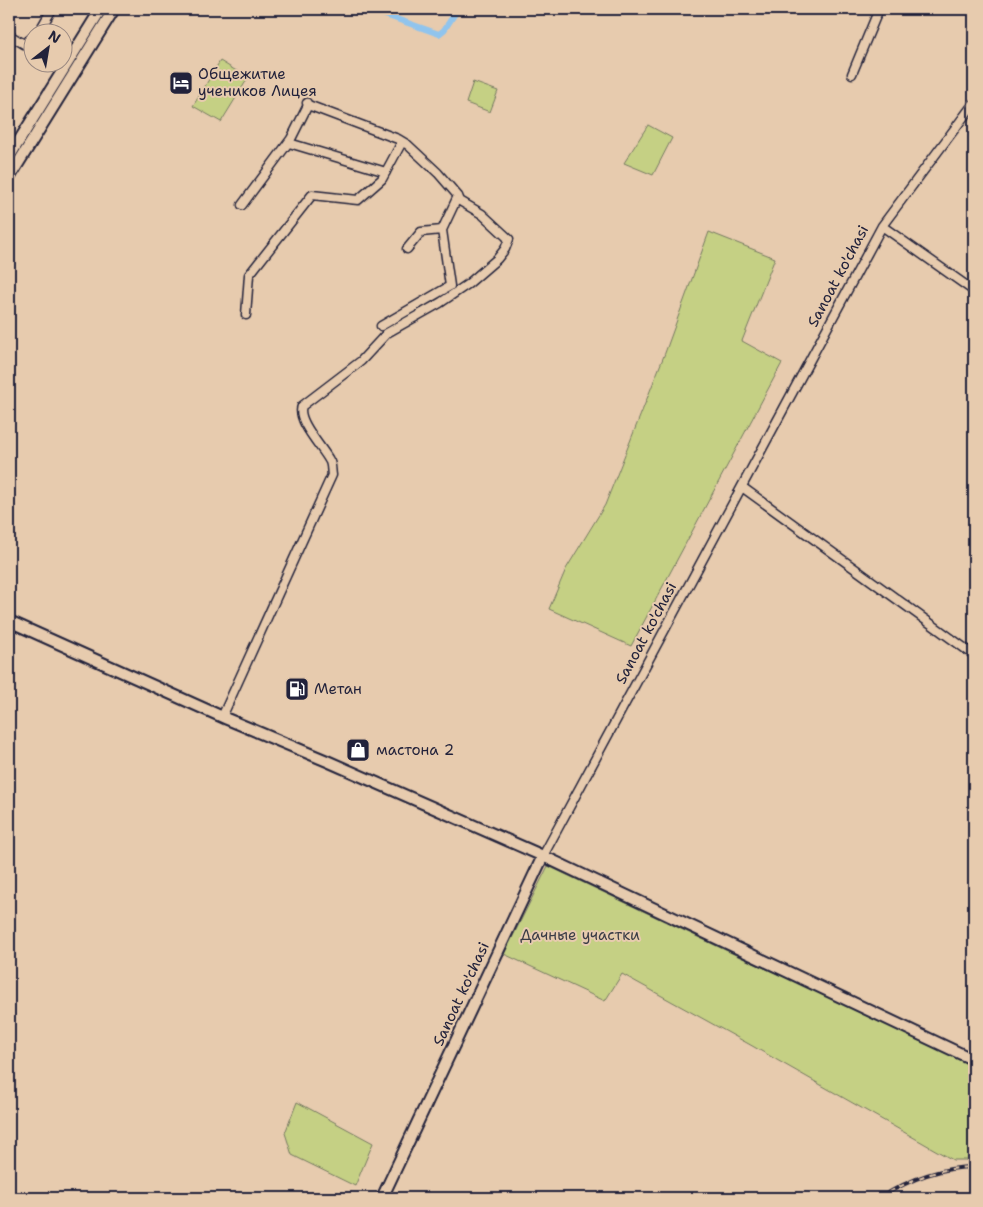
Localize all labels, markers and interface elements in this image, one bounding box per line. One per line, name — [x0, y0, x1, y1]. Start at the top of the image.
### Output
north arrow — [22, 22, 72, 72]
text: N — [45, 26, 64, 47]
place label: Общежитие учеников Лицея — [198, 64, 317, 101]
hotel icon: Общежитие учеников Лицея — [168, 70, 194, 96]
street label: Sanoat ko'chasi — [803, 222, 873, 330]
street label: Sanoat ko'chasi — [611, 579, 681, 687]
fuel station icon: Метан — [284, 676, 310, 702]
place label: Метан — [314, 679, 362, 699]
shop icon: мастона 2 — [345, 737, 371, 763]
place label: мастона 2 — [376, 740, 454, 760]
park label: Дачные участки — [520, 925, 640, 945]
street label: Sanoat ko'chasi — [428, 939, 494, 1049]

